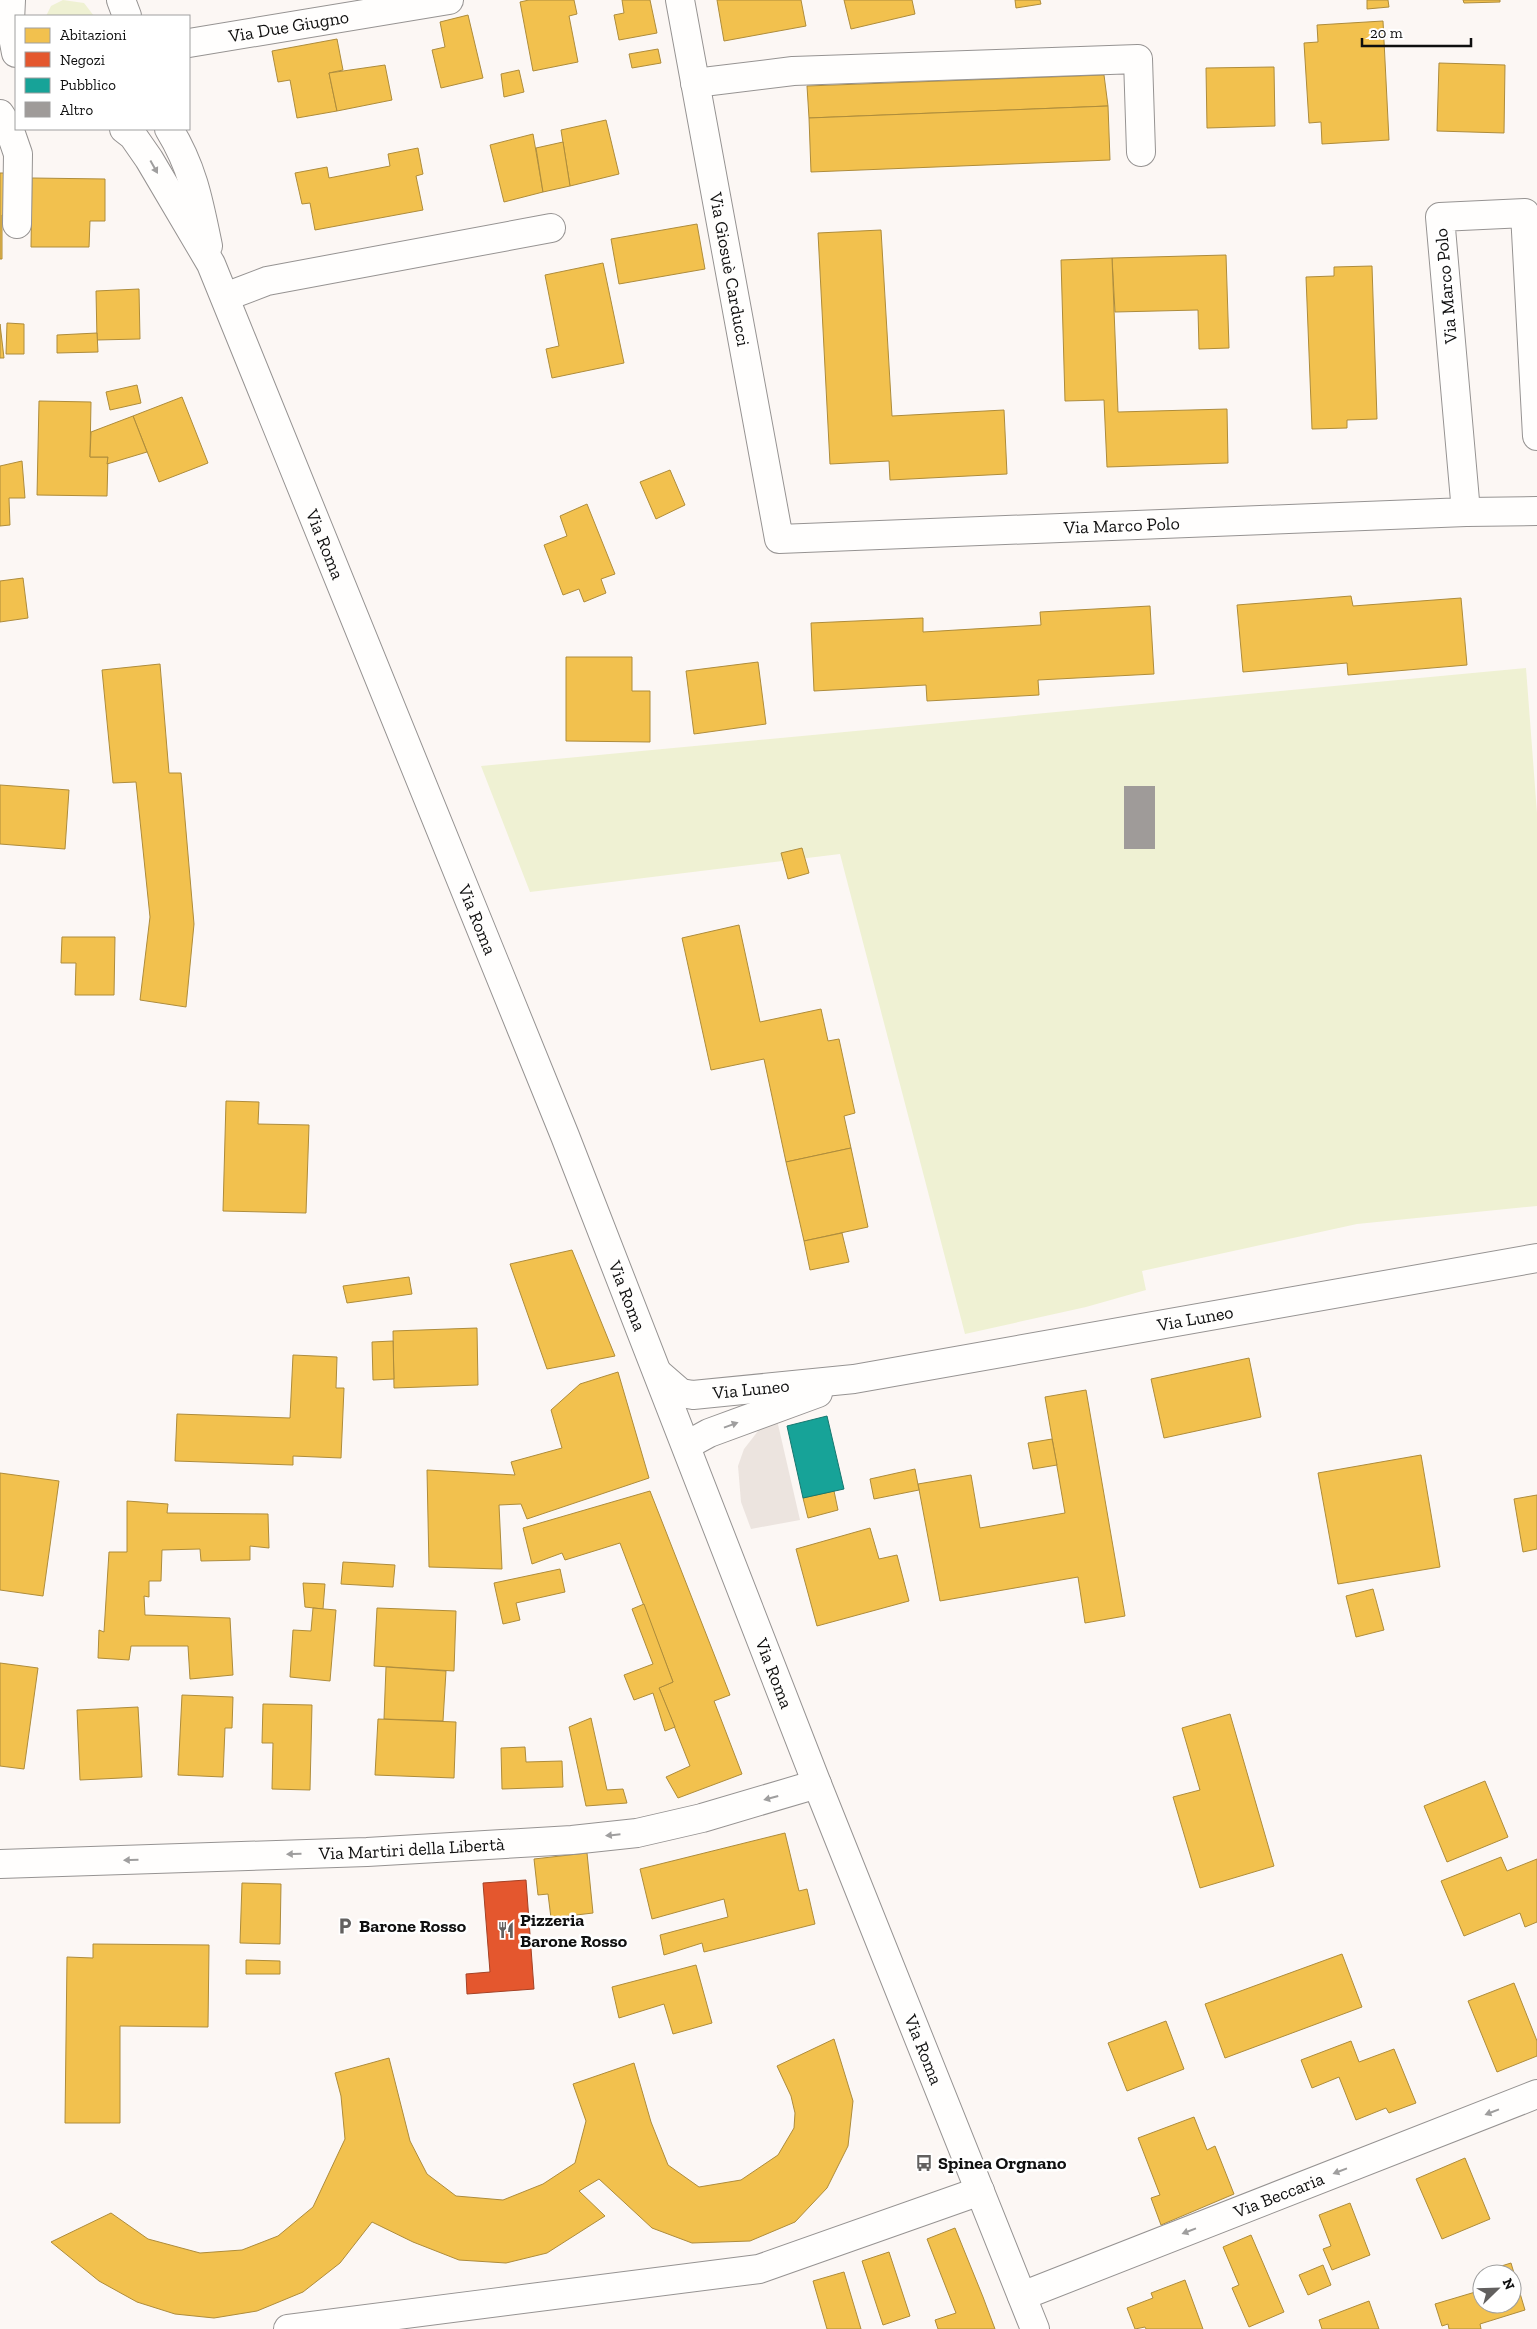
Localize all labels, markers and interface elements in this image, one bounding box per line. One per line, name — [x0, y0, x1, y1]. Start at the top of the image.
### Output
street label: Via Due Giugno — [226, 6, 350, 47]
legend — [15, 15, 190, 130]
scale bar — [1362, 15, 1471, 47]
text: 20 m — [1370, 24, 1403, 42]
text: Abitazioni — [60, 26, 126, 44]
text: Negozi — [60, 51, 105, 69]
text: Pubblico — [60, 76, 116, 94]
text: Altro — [60, 101, 94, 119]
one-way arrow — [150, 159, 158, 174]
street label: Via Giosuè Carducci — [704, 190, 754, 348]
street label: Via Marco Polo — [1430, 227, 1462, 346]
street label: Via Roma — [300, 505, 349, 583]
street label: Via Marco Polo — [1062, 512, 1180, 539]
street label: Via Roma — [453, 881, 501, 958]
street label: Via Roma — [603, 1257, 651, 1334]
street label: Via Luneo — [1154, 1301, 1235, 1336]
street label: Via Luneo — [711, 1374, 790, 1404]
one-way arrow — [724, 1421, 739, 1429]
street label: Via Roma — [750, 1634, 798, 1712]
one-way arrow — [763, 1794, 778, 1802]
one-way arrow — [605, 1831, 621, 1839]
street label: Via Martiri della Libertà — [317, 1833, 506, 1865]
one-way arrow — [285, 1851, 301, 1859]
one-way arrow — [123, 1856, 139, 1864]
place label: Pizzeria Barone Rosso — [520, 1909, 628, 1952]
place label: Barone Rosso — [359, 1915, 467, 1937]
parking icon: Barone Rosso — [335, 1916, 355, 1936]
restaurant icon: Pizzeria Barone Rosso — [496, 1920, 516, 1940]
street label: Via Roma — [899, 2011, 947, 2088]
one-way arrow — [1484, 2109, 1499, 2116]
place label: Spinea Orgnano — [938, 2152, 1067, 2174]
bus stop icon: Spinea Orgnano — [914, 2153, 934, 2173]
street label: Via Beccaria — [1230, 2167, 1328, 2223]
one-way arrow — [1333, 2168, 1347, 2176]
one-way arrow — [1182, 2227, 1196, 2235]
north arrow — [1472, 2264, 1522, 2314]
text: N — [1499, 2276, 1519, 2293]

